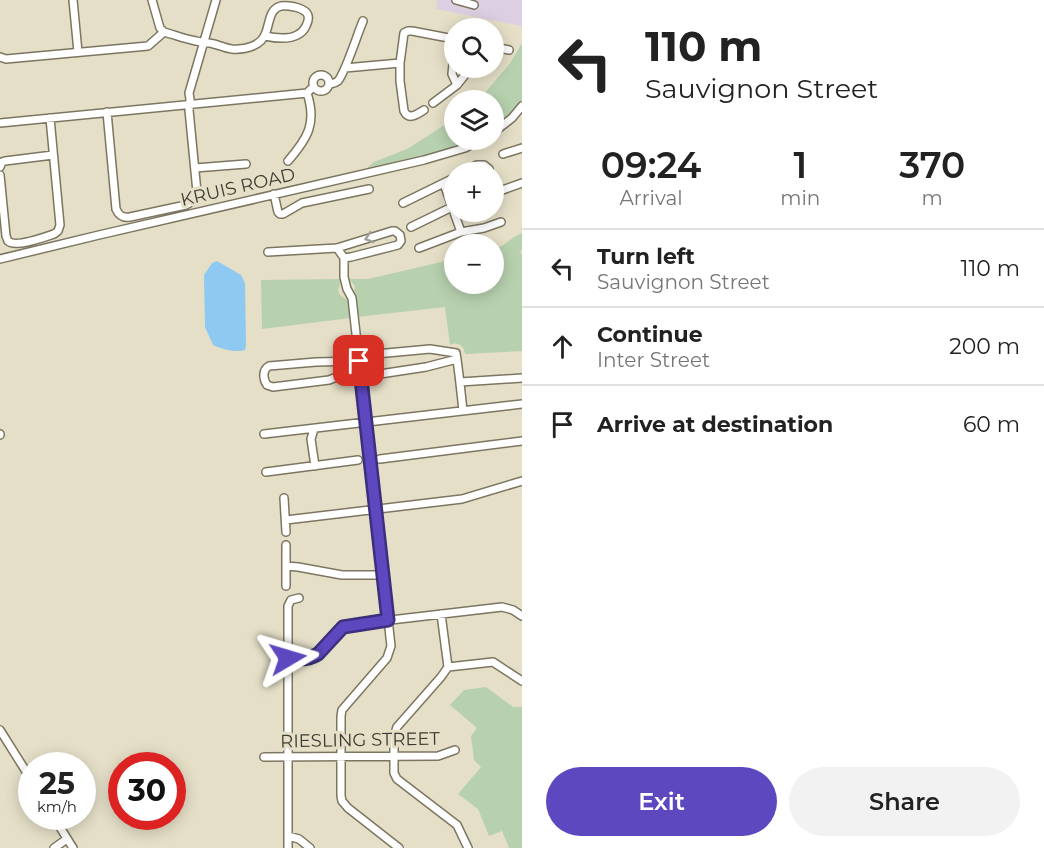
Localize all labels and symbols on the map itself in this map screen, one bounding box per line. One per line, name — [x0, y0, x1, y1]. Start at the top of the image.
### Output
street label: KRUIS ROAD — [179, 163, 297, 211]
one-way arrow — [364, 231, 375, 243]
pin — [333, 335, 384, 386]
position arrow — [256, 626, 320, 690]
street label: RIESLING STREET — [280, 728, 441, 752]
speed limit sign: 30 — [108, 752, 186, 830]

